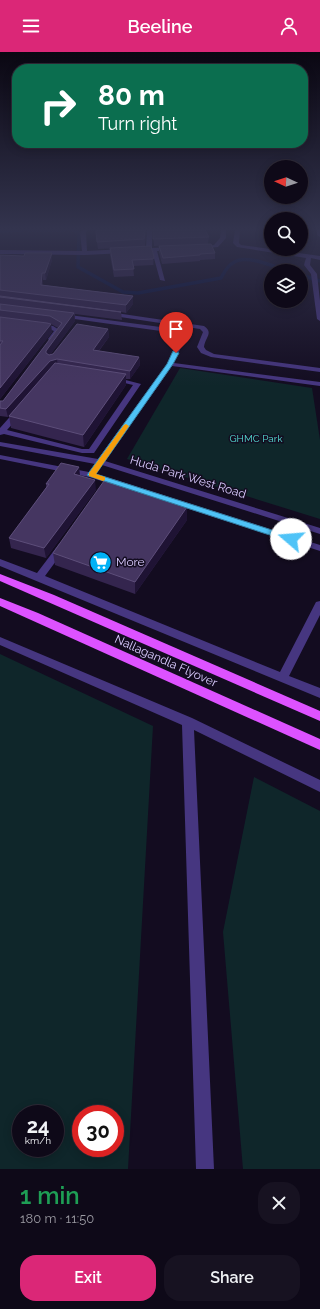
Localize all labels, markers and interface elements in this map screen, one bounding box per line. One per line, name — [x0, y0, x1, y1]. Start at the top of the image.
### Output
icon: menu — [20, 15, 42, 37]
icon: person — [278, 15, 300, 37]
text: Beeline — [128, 16, 192, 37]
text: 80 m — [98, 79, 165, 112]
icon: right — [32, 80, 84, 132]
text: Turn right — [98, 113, 177, 134]
north arrow — [264, 160, 308, 204]
map controls — [264, 160, 308, 308]
button: search — [264, 212, 308, 256]
button: layers — [264, 264, 308, 308]
pin — [159, 312, 193, 353]
icon: arrive — [165, 318, 187, 340]
park label: GHMC Park — [229, 433, 283, 444]
street label: Huda Park West Road — [128, 453, 248, 501]
position arrow — [270, 518, 312, 560]
supermarket icon: More — [88, 549, 114, 575]
place label: More — [116, 555, 145, 569]
street label: Nallagandla Flyover — [113, 632, 220, 690]
speed limit sign: 30 — [72, 1105, 124, 1157]
text: 24 — [27, 1114, 49, 1138]
text: km/h — [25, 1135, 51, 1146]
text: 1 min — [20, 1181, 80, 1210]
button: close — [258, 1182, 300, 1224]
text: 180 m · 11:50 — [20, 1211, 94, 1226]
button: Exit — [20, 1255, 156, 1301]
button: Share — [164, 1255, 300, 1301]

